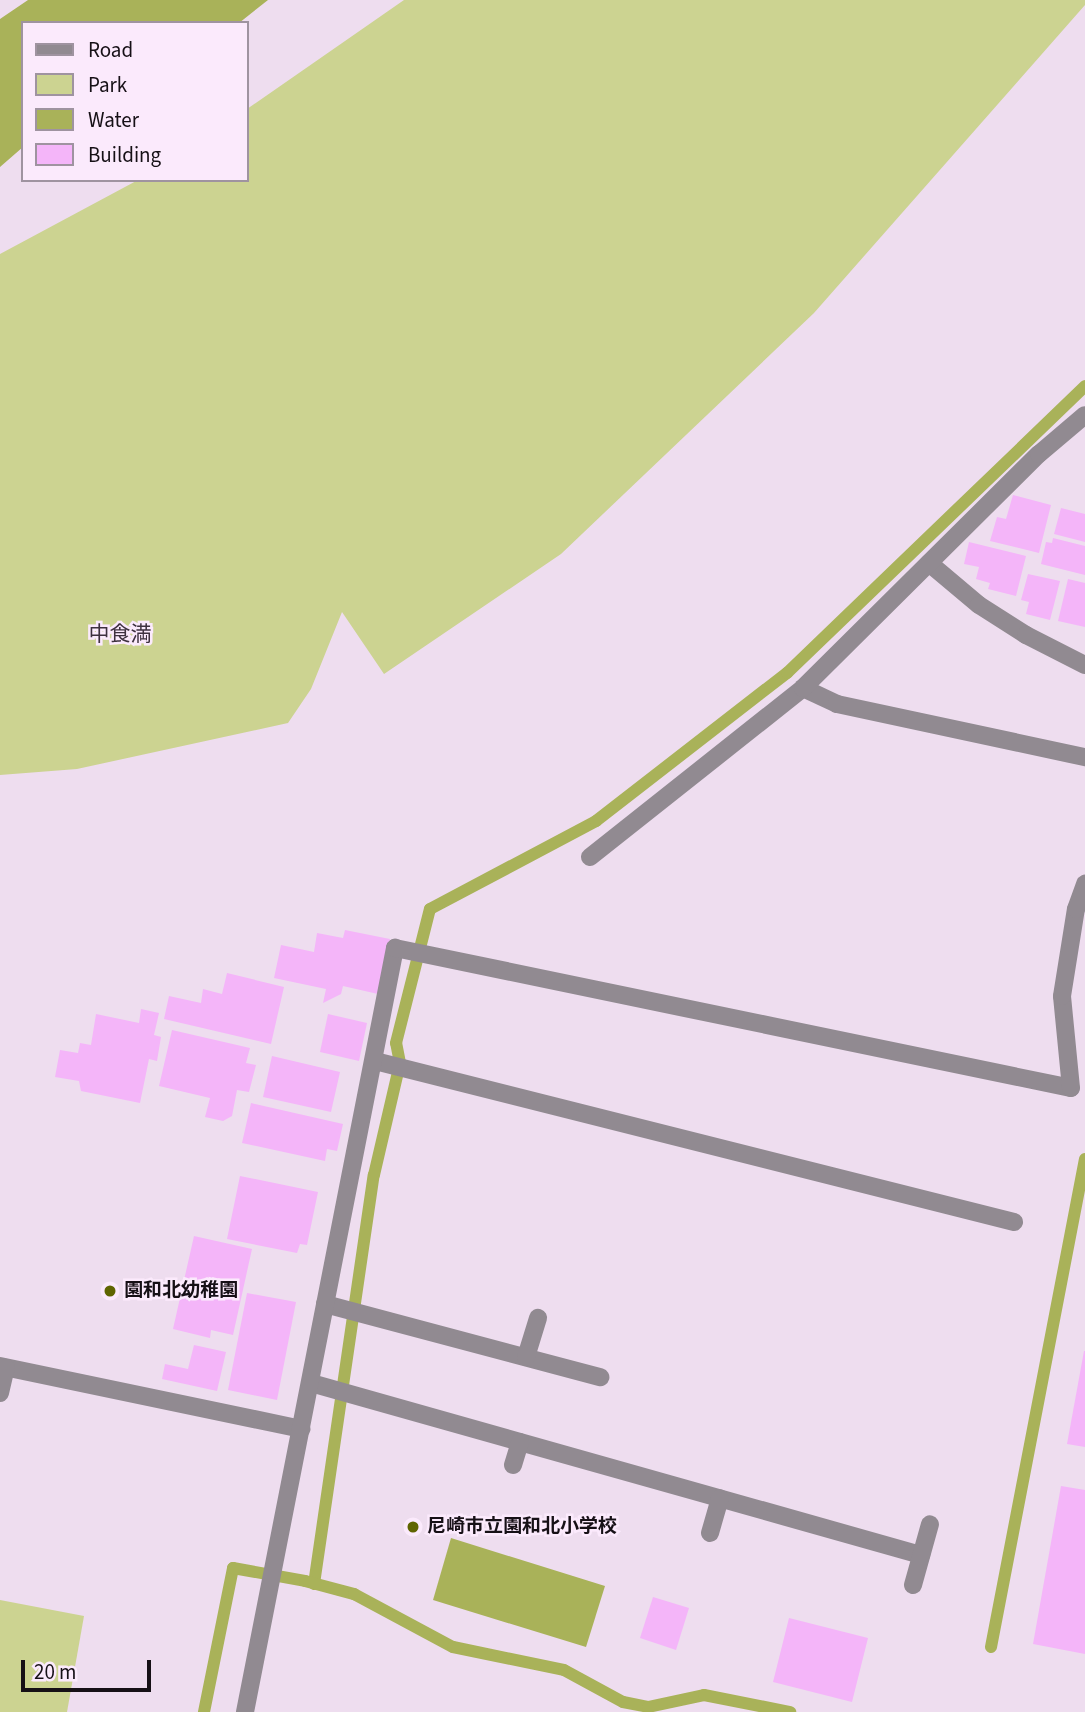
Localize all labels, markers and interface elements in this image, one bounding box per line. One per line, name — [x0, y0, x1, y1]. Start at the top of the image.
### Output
legend — [21, 21, 248, 182]
text: Road — [88, 35, 133, 65]
text: Park — [88, 70, 127, 100]
text: Water — [88, 105, 139, 135]
text: Building — [88, 140, 161, 170]
district label: 中食満 — [89, 621, 151, 647]
place label: 園和北幼稚園 — [124, 1280, 238, 1302]
marker: 園和北幼稚園 — [102, 1283, 118, 1299]
place label: 尼崎市立園和北小学校 — [427, 1516, 617, 1538]
marker: 尼崎市立園和北小学校 — [405, 1519, 421, 1535]
scale bar — [24, 1646, 154, 1690]
text: 20 m — [34, 1657, 76, 1687]

